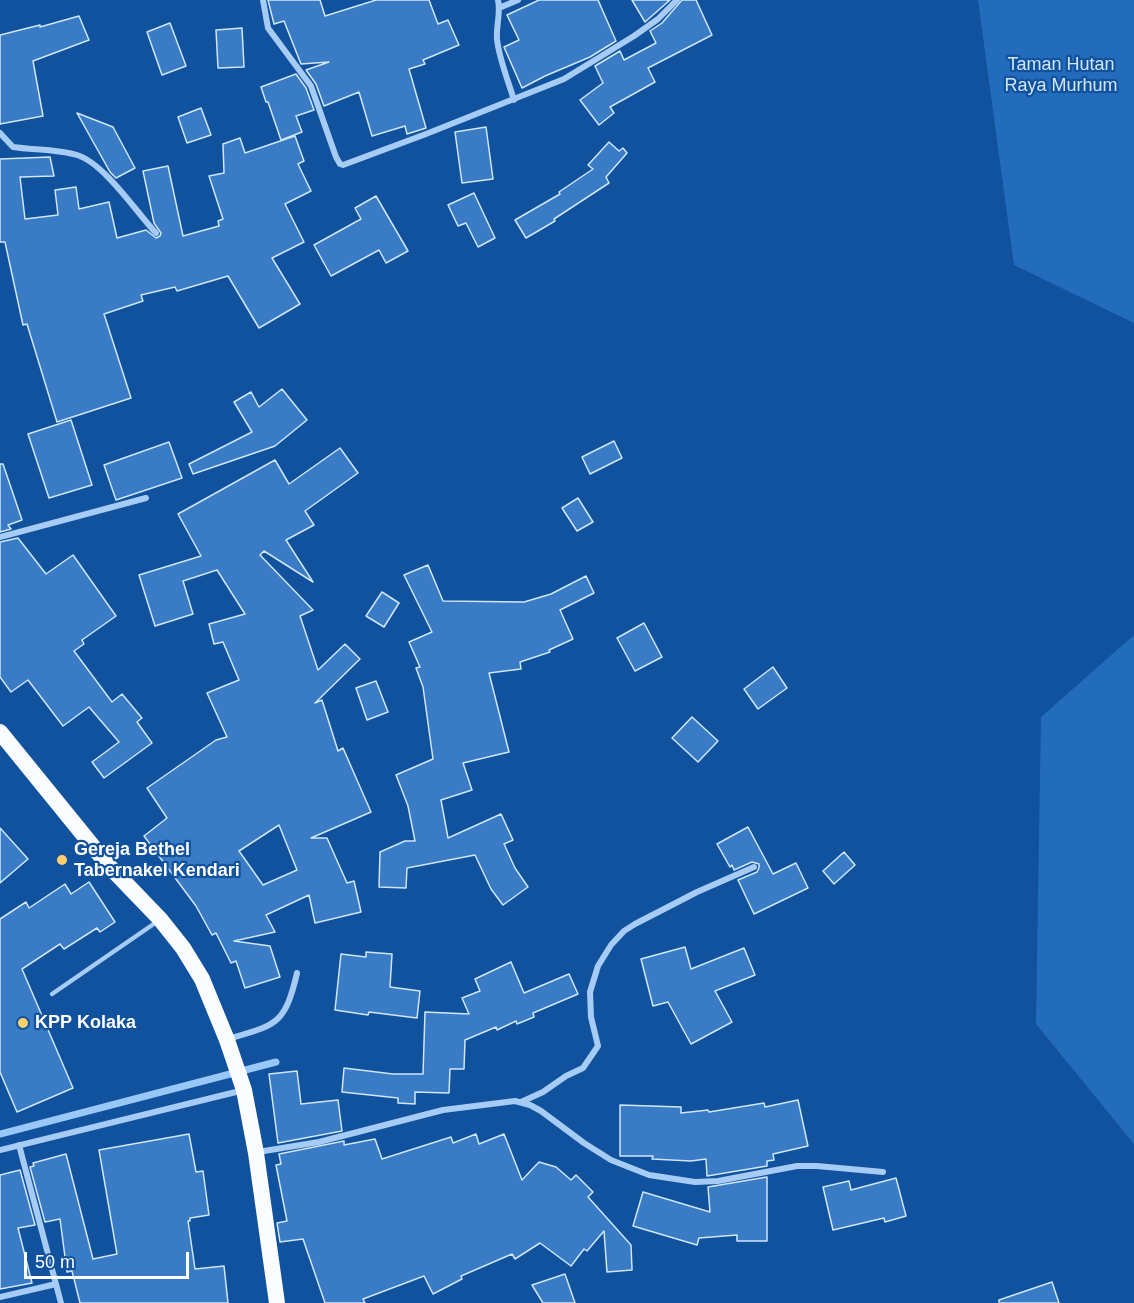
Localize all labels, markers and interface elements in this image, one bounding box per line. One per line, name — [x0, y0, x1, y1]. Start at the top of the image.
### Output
park label: Taman Hutan Raya Murhum — [1004, 54, 1118, 97]
place label: Gereja Bethel Tabernakel Kendari — [74, 839, 240, 882]
marker: Gereja Bethel Tabernakel Kendari — [55, 853, 69, 867]
place label: KPP Kolaka — [35, 1012, 136, 1034]
marker: KPP Kolaka — [16, 1016, 30, 1030]
scale bar — [27, 1240, 192, 1278]
text: 50 m — [35, 1252, 75, 1272]

